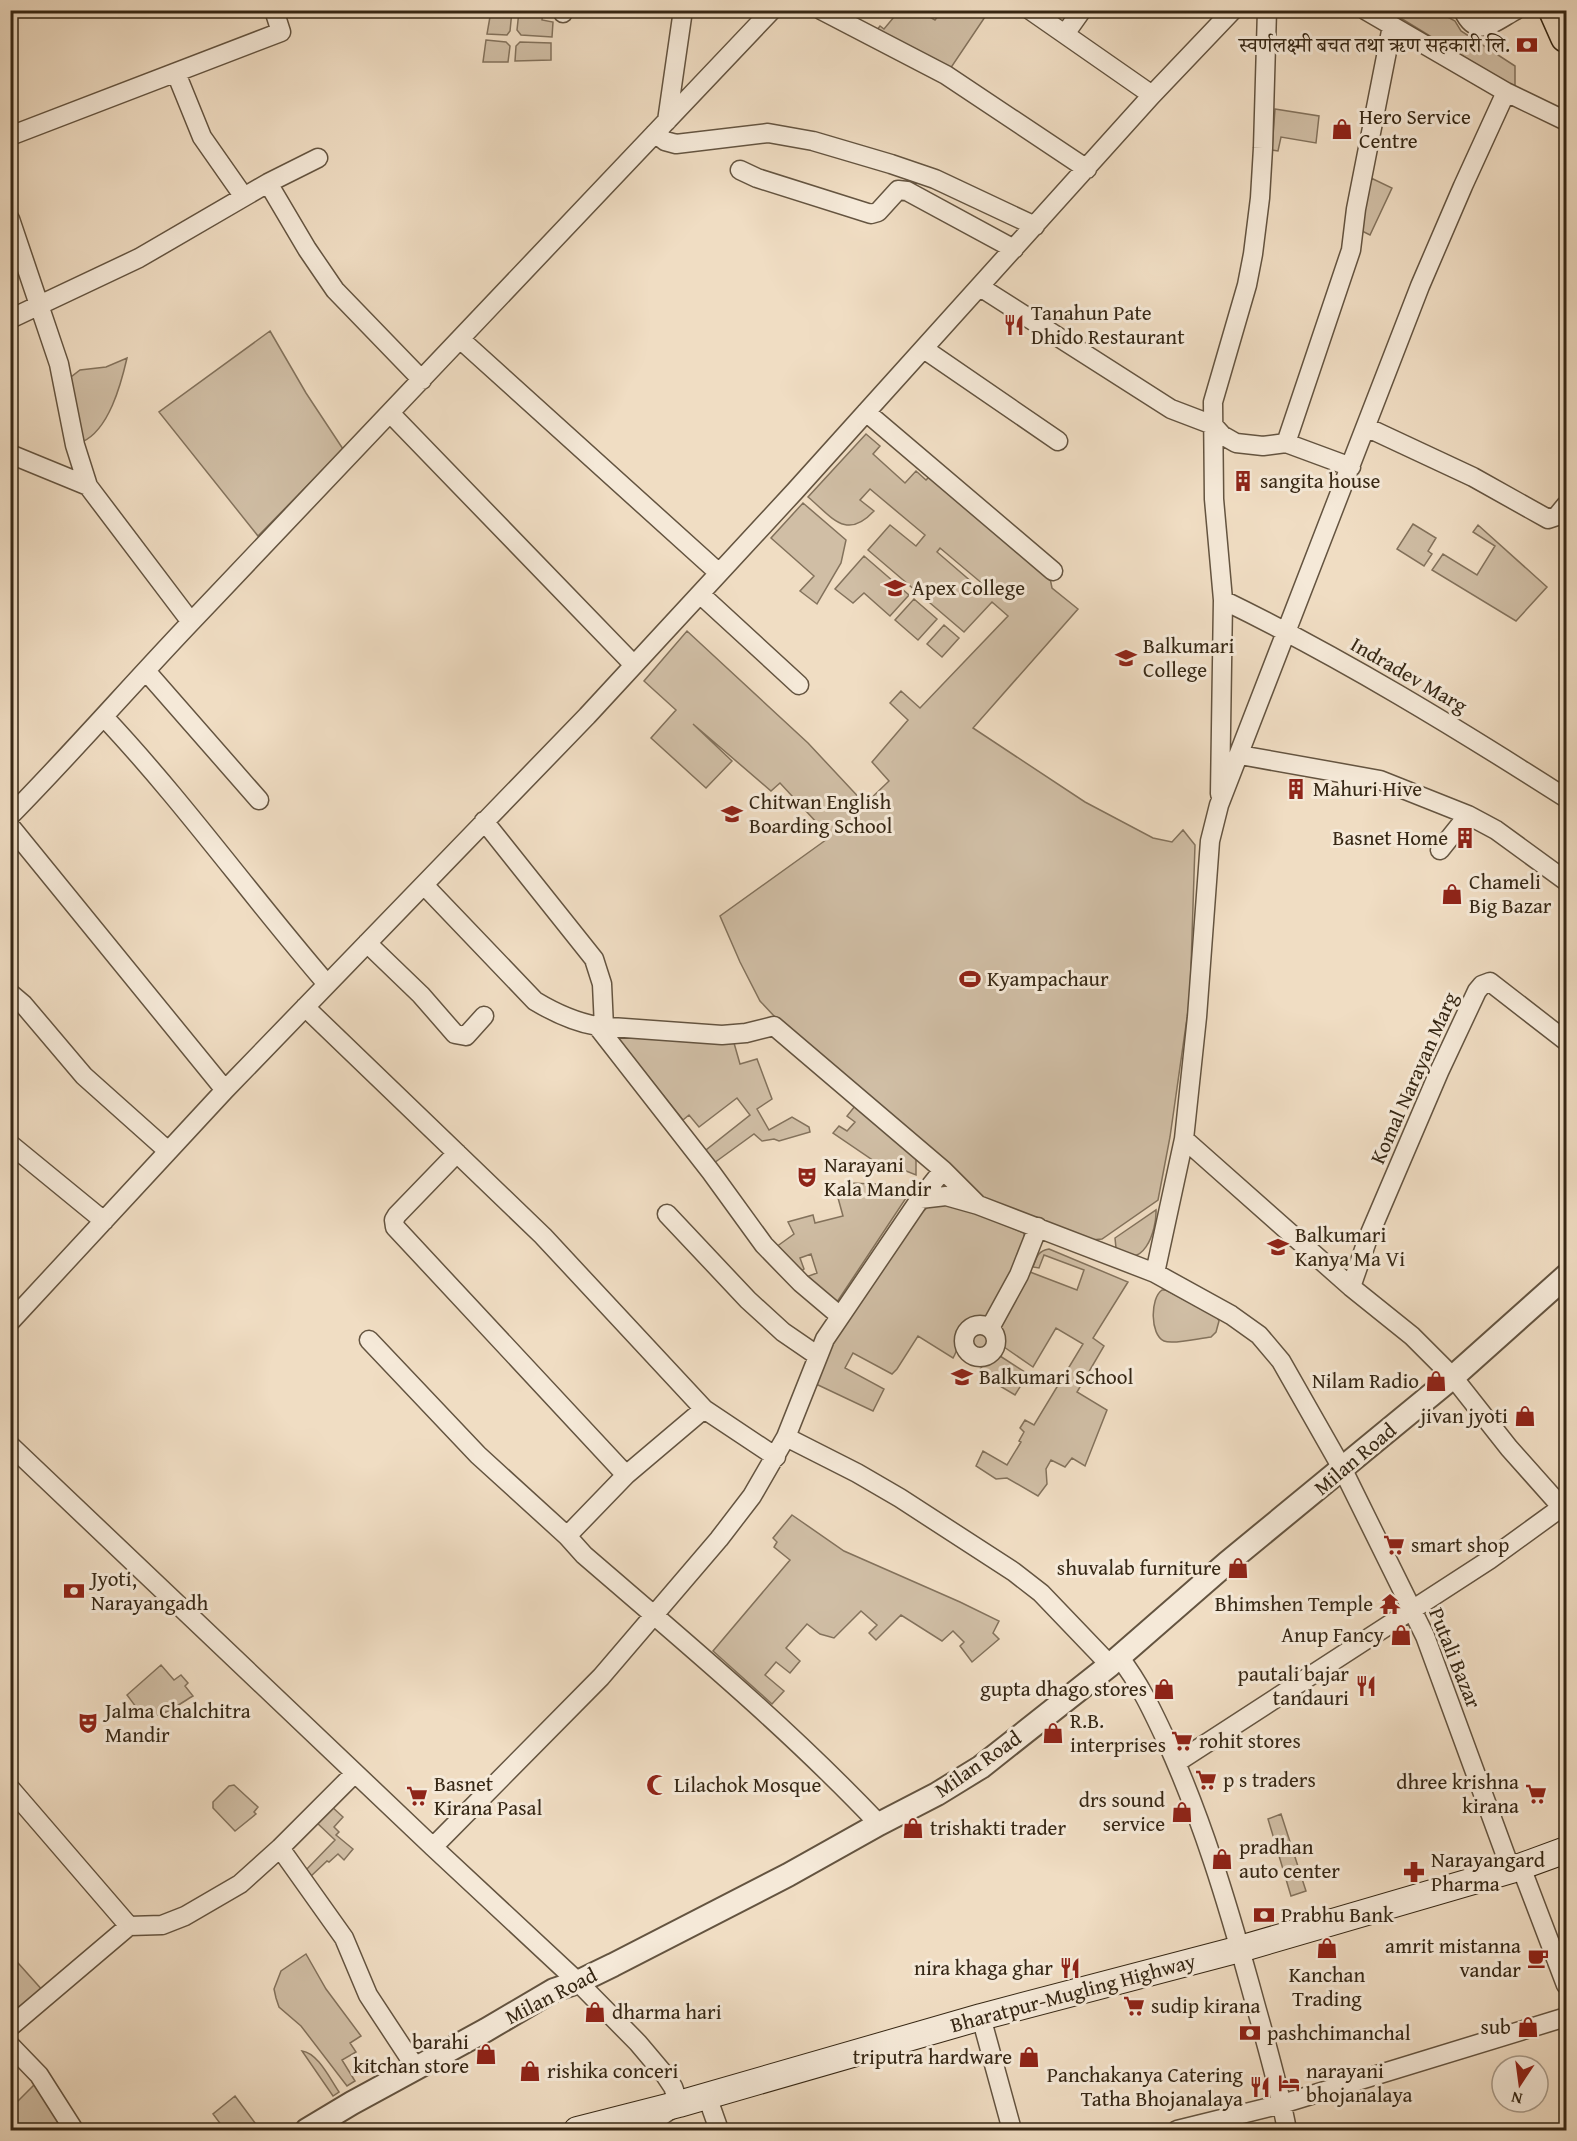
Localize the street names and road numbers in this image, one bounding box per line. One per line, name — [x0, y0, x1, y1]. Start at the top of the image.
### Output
street label: Indradev Marg — [1345, 629, 1474, 721]
street label: Komal Narayan Marg — [1362, 986, 1466, 1169]
street label: Milan Road — [1307, 1414, 1403, 1502]
street label: Putali Bazar — [1421, 1603, 1490, 1713]
street label: Milan Road — [928, 1722, 1028, 1805]
street label: Bharatpur-Mugling Highway — [947, 1945, 1199, 2040]
street label: Milan Road — [499, 1959, 603, 2032]

